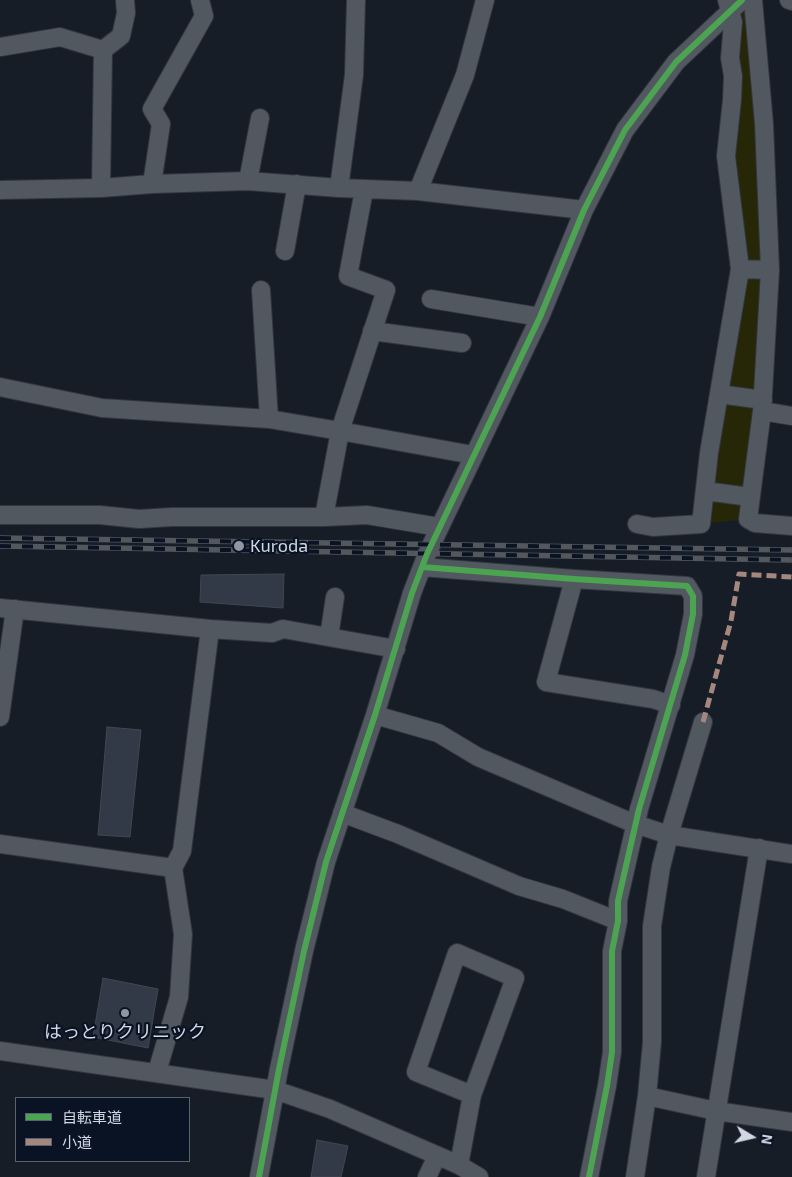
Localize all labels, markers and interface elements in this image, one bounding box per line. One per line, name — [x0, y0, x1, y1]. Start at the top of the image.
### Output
place label: Kuroda — [250, 535, 308, 557]
marker: Kuroda — [232, 539, 246, 553]
marker: はっとりクリニック — [119, 1007, 131, 1019]
place label: はっとりクリニック — [44, 1021, 206, 1043]
legend — [15, 1097, 190, 1162]
text: 自転車道 — [62, 1108, 122, 1126]
north arrow — [727, 1112, 777, 1162]
text: 小道 — [62, 1133, 92, 1151]
text: N — [758, 1133, 776, 1146]

